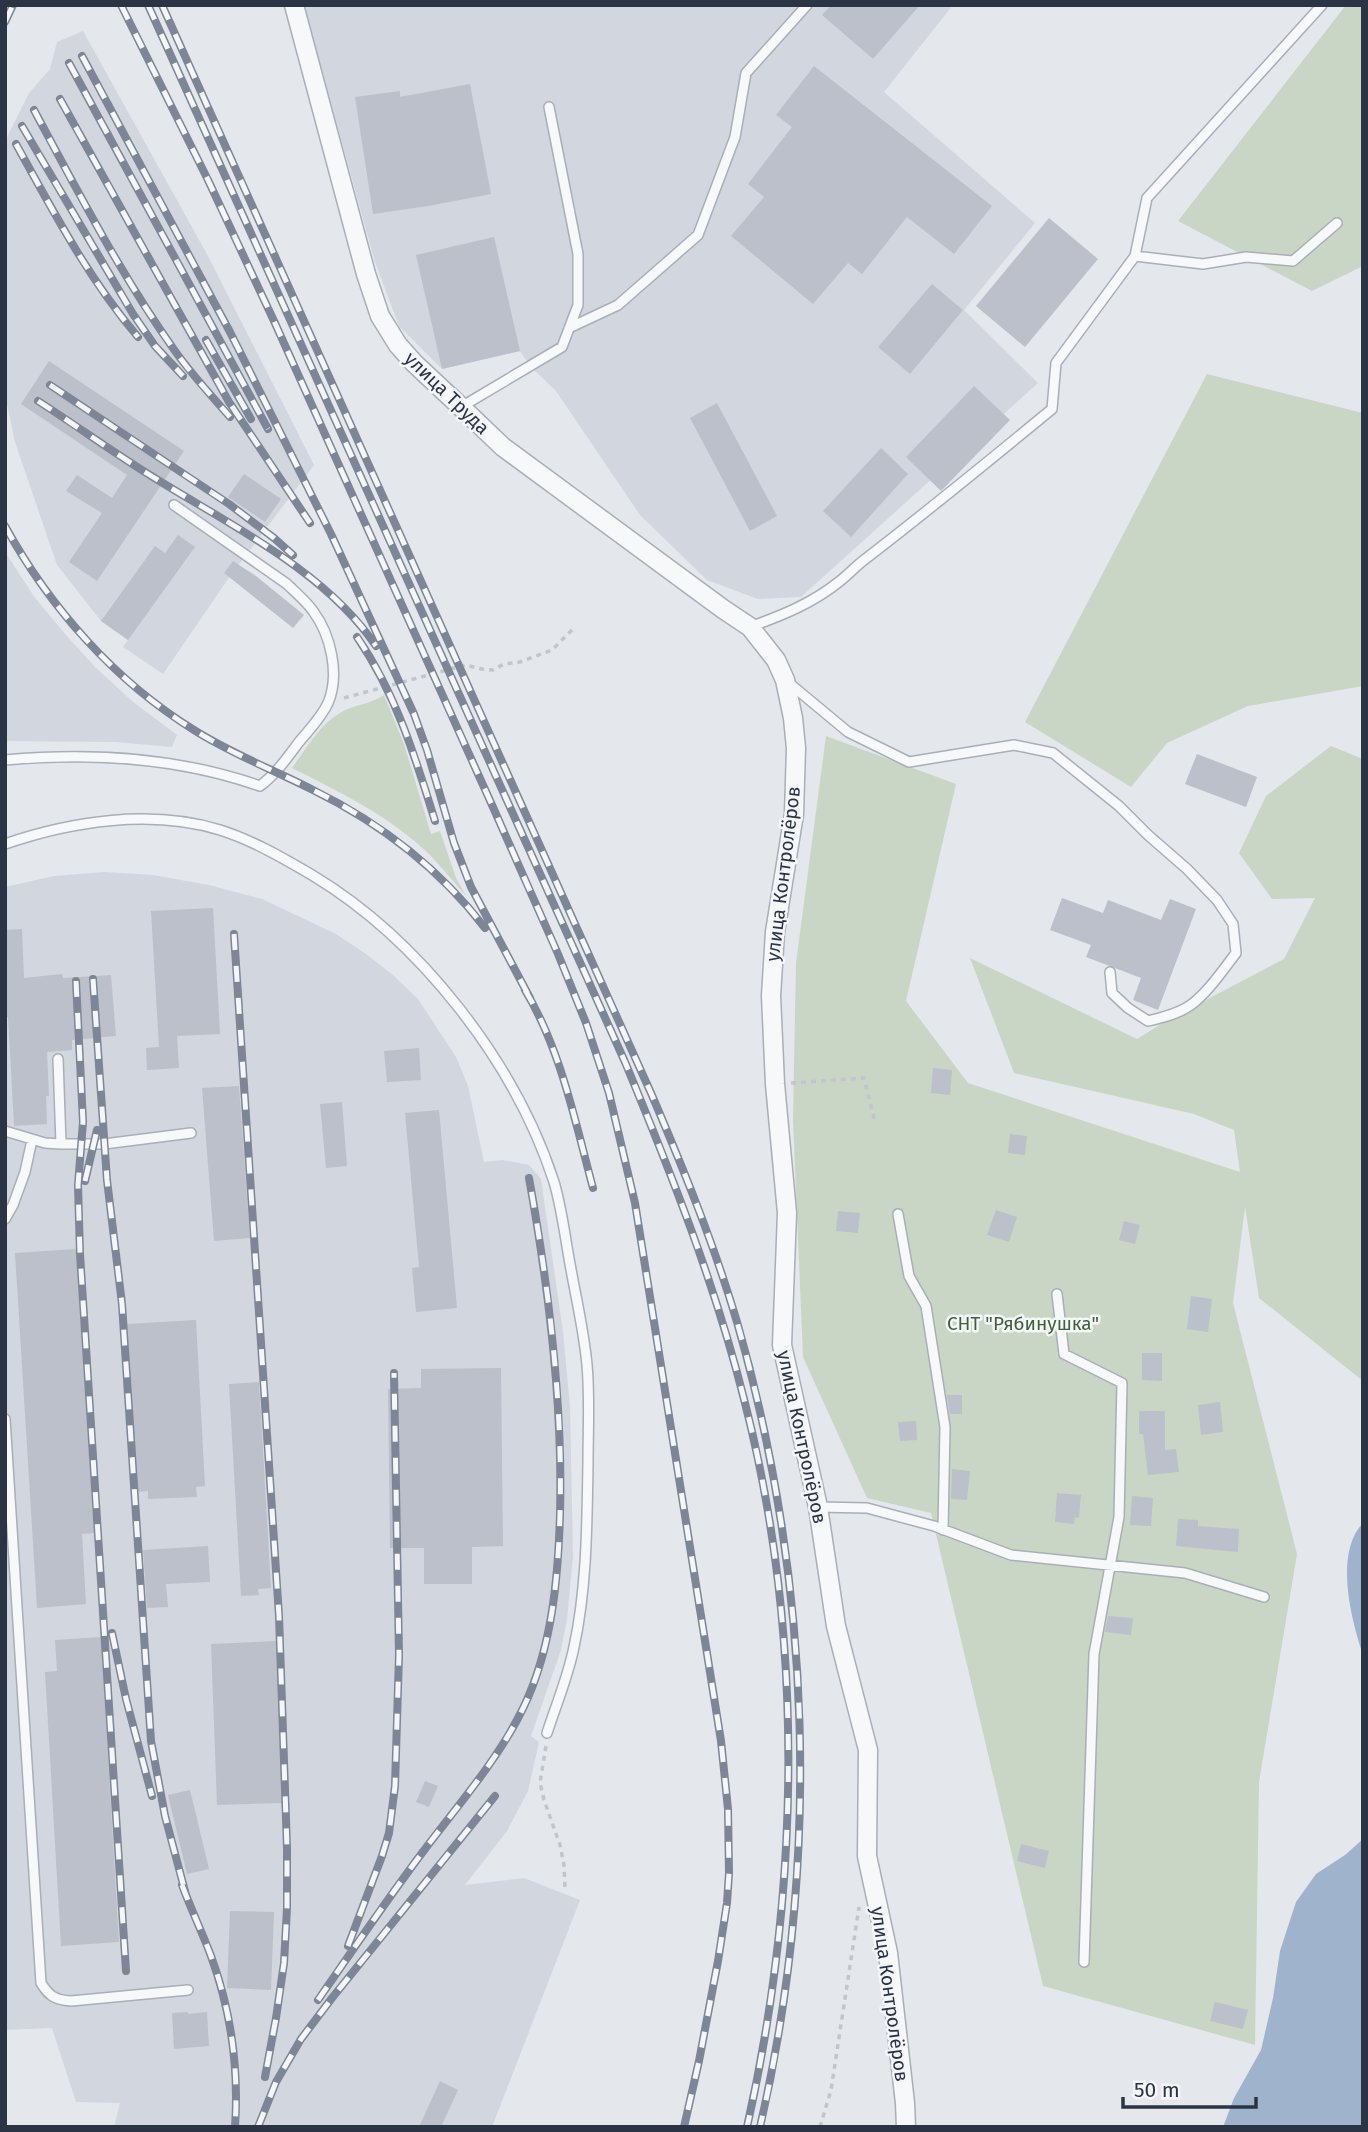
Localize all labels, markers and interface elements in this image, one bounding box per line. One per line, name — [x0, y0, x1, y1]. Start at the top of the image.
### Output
street label: улица Труда — [400, 347, 494, 439]
street label: улица Контролёров — [761, 785, 805, 963]
park label: СНТ "Рябинушка" — [947, 1312, 1099, 1335]
street label: улица Контролёров — [772, 1348, 832, 1526]
street label: улица Контролёров — [866, 1905, 914, 2083]
scale bar — [1123, 2066, 1256, 2110]
text: 50 m — [1134, 2077, 1180, 2103]

